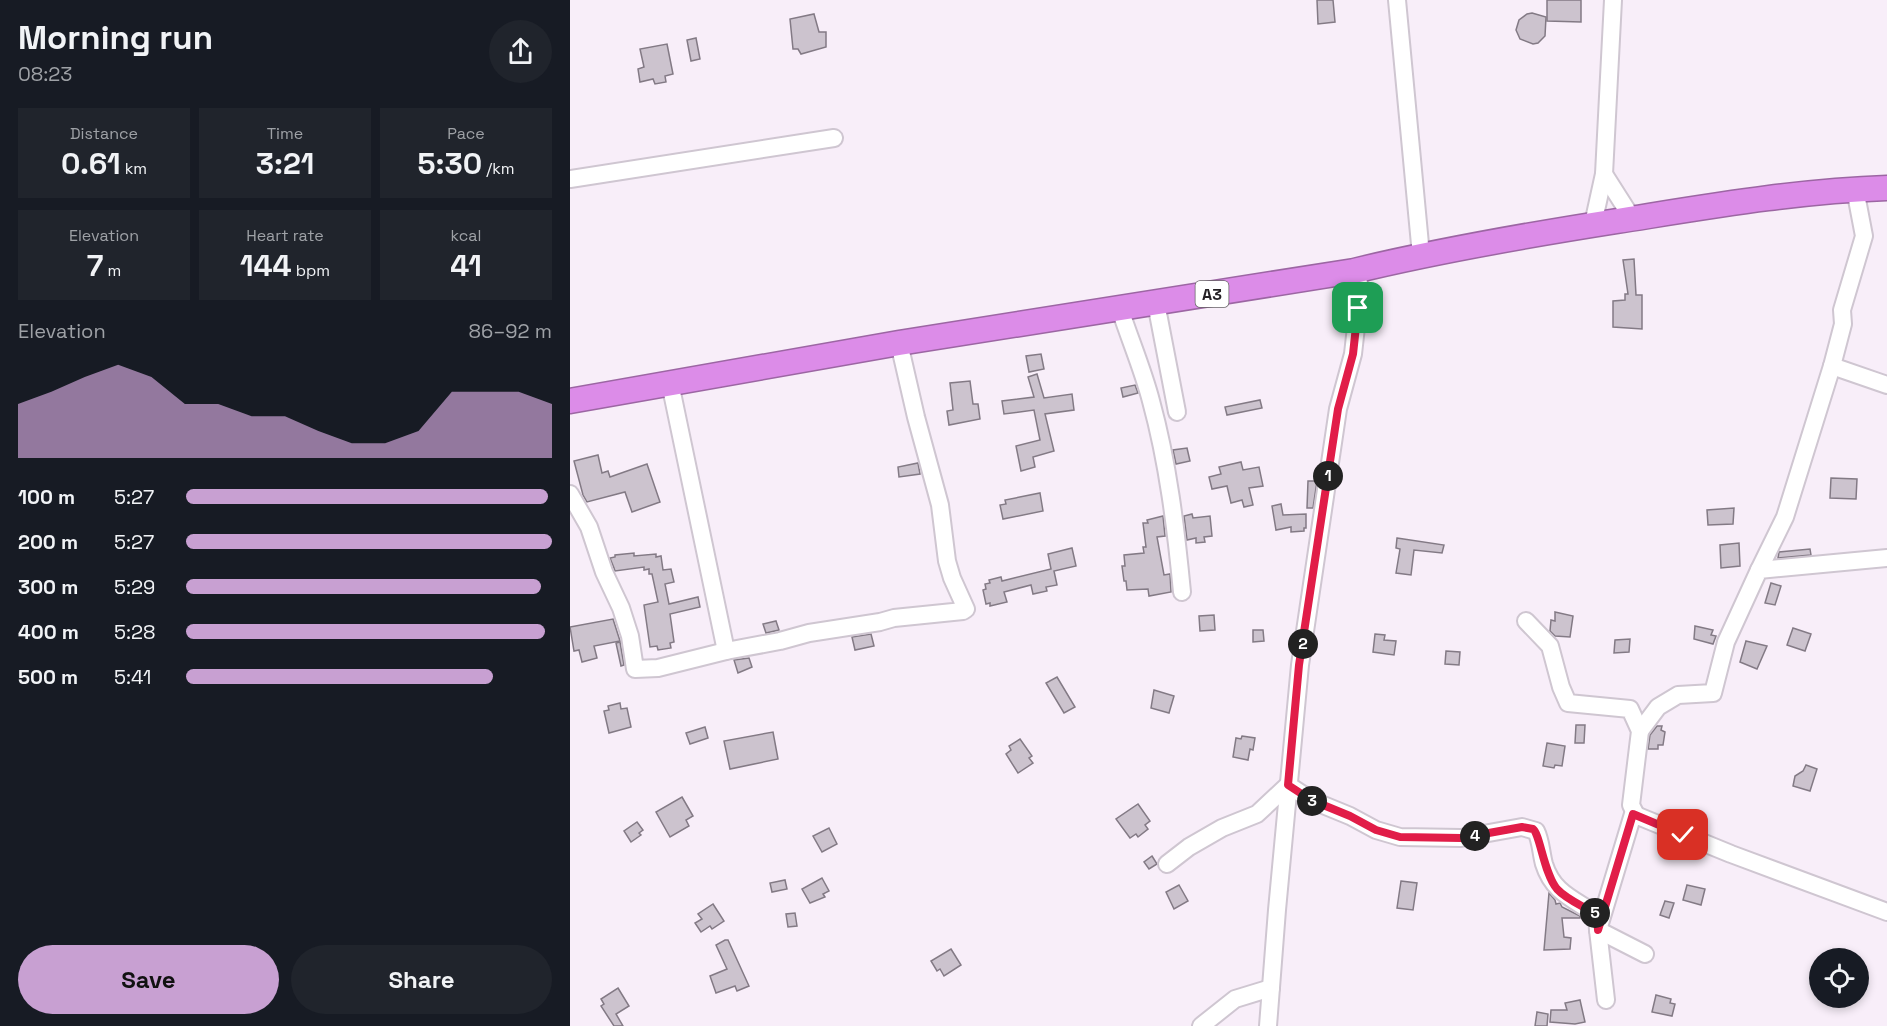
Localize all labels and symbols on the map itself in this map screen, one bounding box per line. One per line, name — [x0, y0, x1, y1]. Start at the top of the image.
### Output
road number: A3 — [1196, 281, 1228, 307]
pin — [1332, 282, 1383, 333]
pin: 1 — [1313, 461, 1343, 491]
pin: 2 — [1288, 629, 1318, 659]
pin: 3 — [1297, 786, 1327, 816]
pin — [1657, 809, 1708, 860]
pin: 4 — [1460, 821, 1490, 851]
pin: 5 — [1580, 898, 1610, 928]

